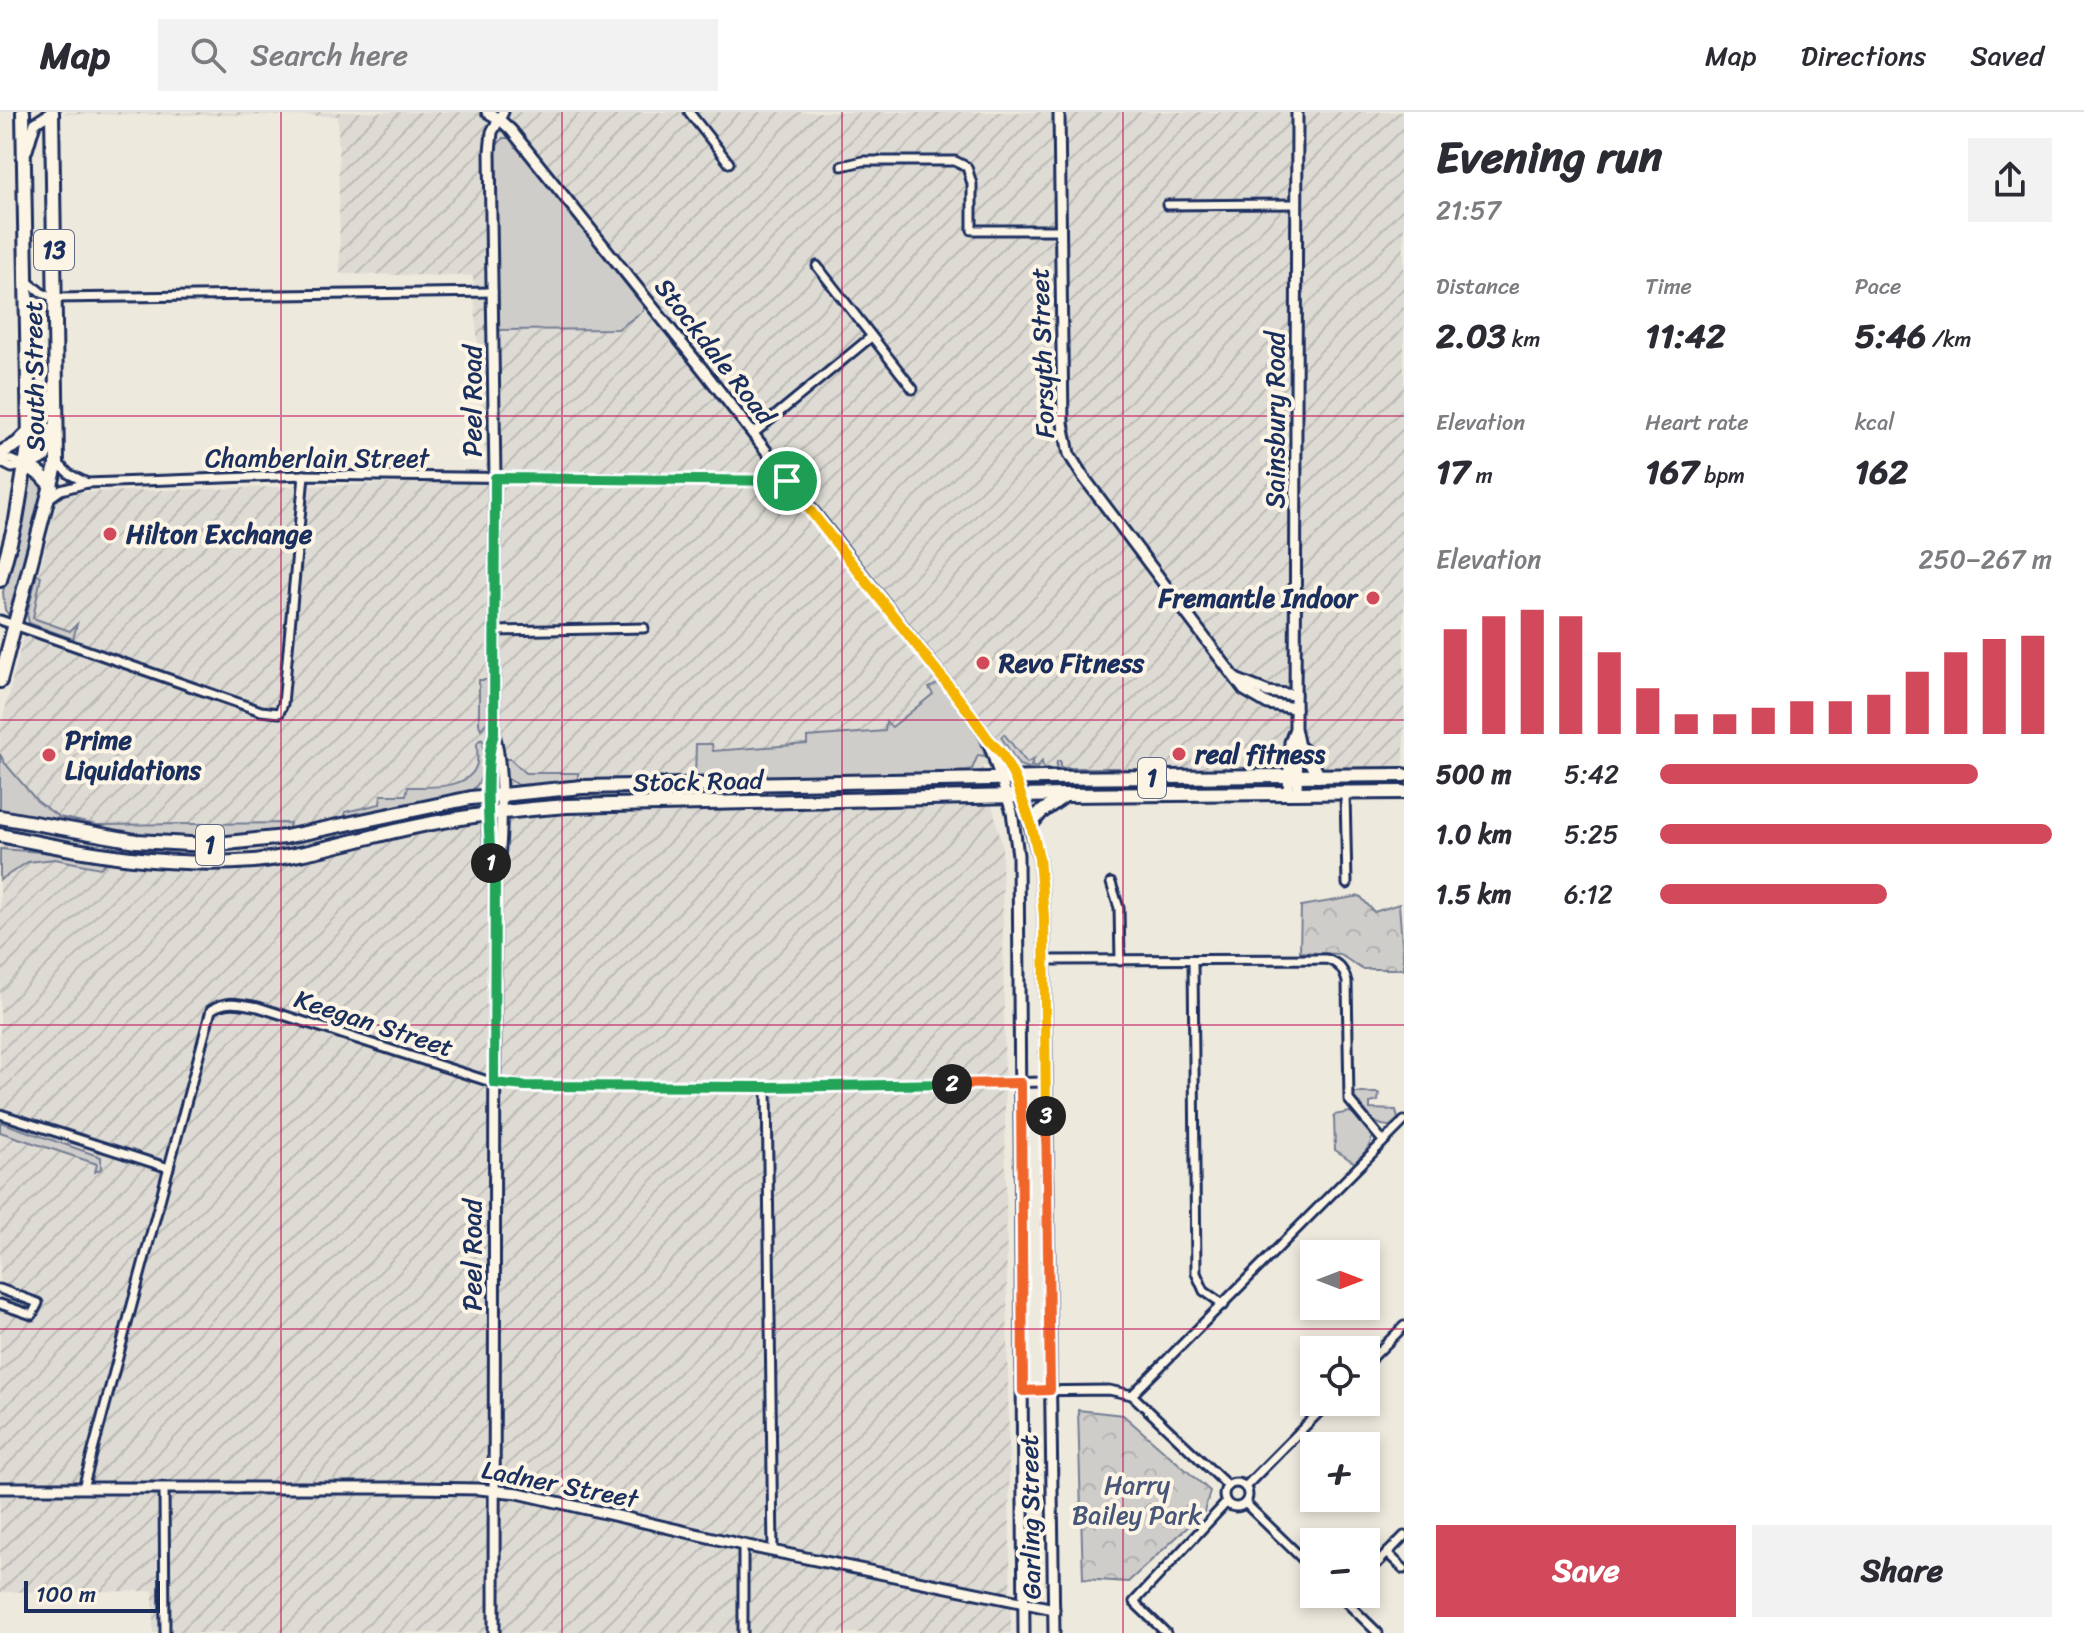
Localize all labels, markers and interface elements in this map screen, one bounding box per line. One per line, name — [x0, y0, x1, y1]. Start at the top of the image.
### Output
search box — [158, 19, 718, 91]
text: Map — [40, 22, 110, 89]
text: Search here — [250, 28, 408, 82]
text: Map — [1705, 31, 1757, 80]
text: Directions — [1801, 31, 1926, 80]
text: Saved — [1970, 31, 2044, 80]
icon: search — [186, 33, 230, 77]
text: Evening run — [1436, 118, 1662, 196]
button: share — [1968, 138, 2052, 222]
text: 21:57 — [1436, 187, 1501, 233]
road number: 13 — [34, 230, 74, 270]
street label: Stockdale Road — [642, 267, 789, 437]
street label: Forsyth Street — [1016, 267, 1068, 439]
text: Distance — [1436, 267, 1520, 306]
text: Time — [1645, 267, 1692, 306]
text: Pace — [1855, 267, 1901, 306]
street label: South Street — [10, 300, 58, 452]
text: 2.03 — [1436, 306, 1506, 366]
text: 11:42 — [1645, 306, 1726, 366]
text: 5:46 — [1855, 306, 1926, 366]
text: km — [1506, 320, 1540, 359]
text: /km — [1926, 320, 1971, 359]
street label: Sainsbury Road — [1252, 329, 1298, 509]
street label: Peel Road — [449, 343, 495, 457]
text: Elevation — [1436, 403, 1525, 442]
text: Heart rate — [1645, 403, 1749, 442]
text: kcal — [1855, 403, 1895, 442]
street label: Chamberlain Street — [205, 435, 431, 481]
text: 17 — [1436, 442, 1470, 502]
text: 167 — [1645, 442, 1699, 502]
text: 162 — [1855, 442, 1908, 502]
pin — [753, 447, 821, 515]
text: m — [1470, 456, 1493, 495]
text: bpm — [1699, 456, 1745, 495]
icon: arrive — [765, 459, 809, 503]
place label: Hilton Exchange — [126, 511, 313, 557]
marker: Hilton Exchange — [101, 525, 119, 543]
text: Elevation — [1436, 536, 1541, 582]
text: 250–267 m — [1919, 536, 2052, 582]
place label: Fremantle Indoor — [1157, 575, 1359, 621]
marker: Fremantle Indoor — [1364, 589, 1382, 607]
place label: Revo Fitness — [998, 640, 1145, 686]
marker: Revo Fitness — [974, 654, 992, 672]
place label: Prime Liquidations — [65, 717, 202, 793]
place label: real fitness — [1194, 731, 1326, 777]
marker: real fitness — [1170, 745, 1188, 763]
marker: Prime Liquidations — [40, 746, 58, 764]
text: 500 m — [1436, 751, 1511, 797]
text: 5:42 — [1564, 751, 1619, 797]
street label: Stock Road — [633, 757, 766, 805]
road number: 1 — [1138, 758, 1166, 798]
text: 1.0 km — [1436, 811, 1512, 857]
text: 5:25 — [1564, 811, 1619, 857]
road number: 1 — [196, 825, 224, 865]
pin: 1 — [471, 843, 511, 883]
text: 1 — [486, 843, 496, 882]
text: 1.5 km — [1436, 871, 1511, 917]
text: 6:12 — [1564, 871, 1613, 917]
street label: Keegan Street — [288, 976, 460, 1070]
pin: 2 — [932, 1064, 972, 1104]
text: 2 — [946, 1064, 958, 1103]
pin: 3 — [1026, 1096, 1066, 1136]
text: 3 — [1040, 1096, 1052, 1135]
street label: Peel Road — [449, 1197, 495, 1311]
north arrow — [1300, 1240, 1380, 1320]
map controls — [1300, 1240, 1380, 1608]
button: locate — [1300, 1336, 1380, 1416]
button: + — [1300, 1432, 1380, 1512]
street label: Garling Street — [1006, 1434, 1054, 1600]
street label: Ladner Street — [478, 1446, 644, 1522]
park label: Harry Bailey Park — [1072, 1462, 1202, 1538]
button: Save — [1436, 1525, 1736, 1617]
button: Share — [1752, 1525, 2052, 1617]
button: − — [1300, 1528, 1380, 1608]
text: 100 m — [36, 1575, 96, 1614]
scale bar — [24, 1577, 160, 1613]

